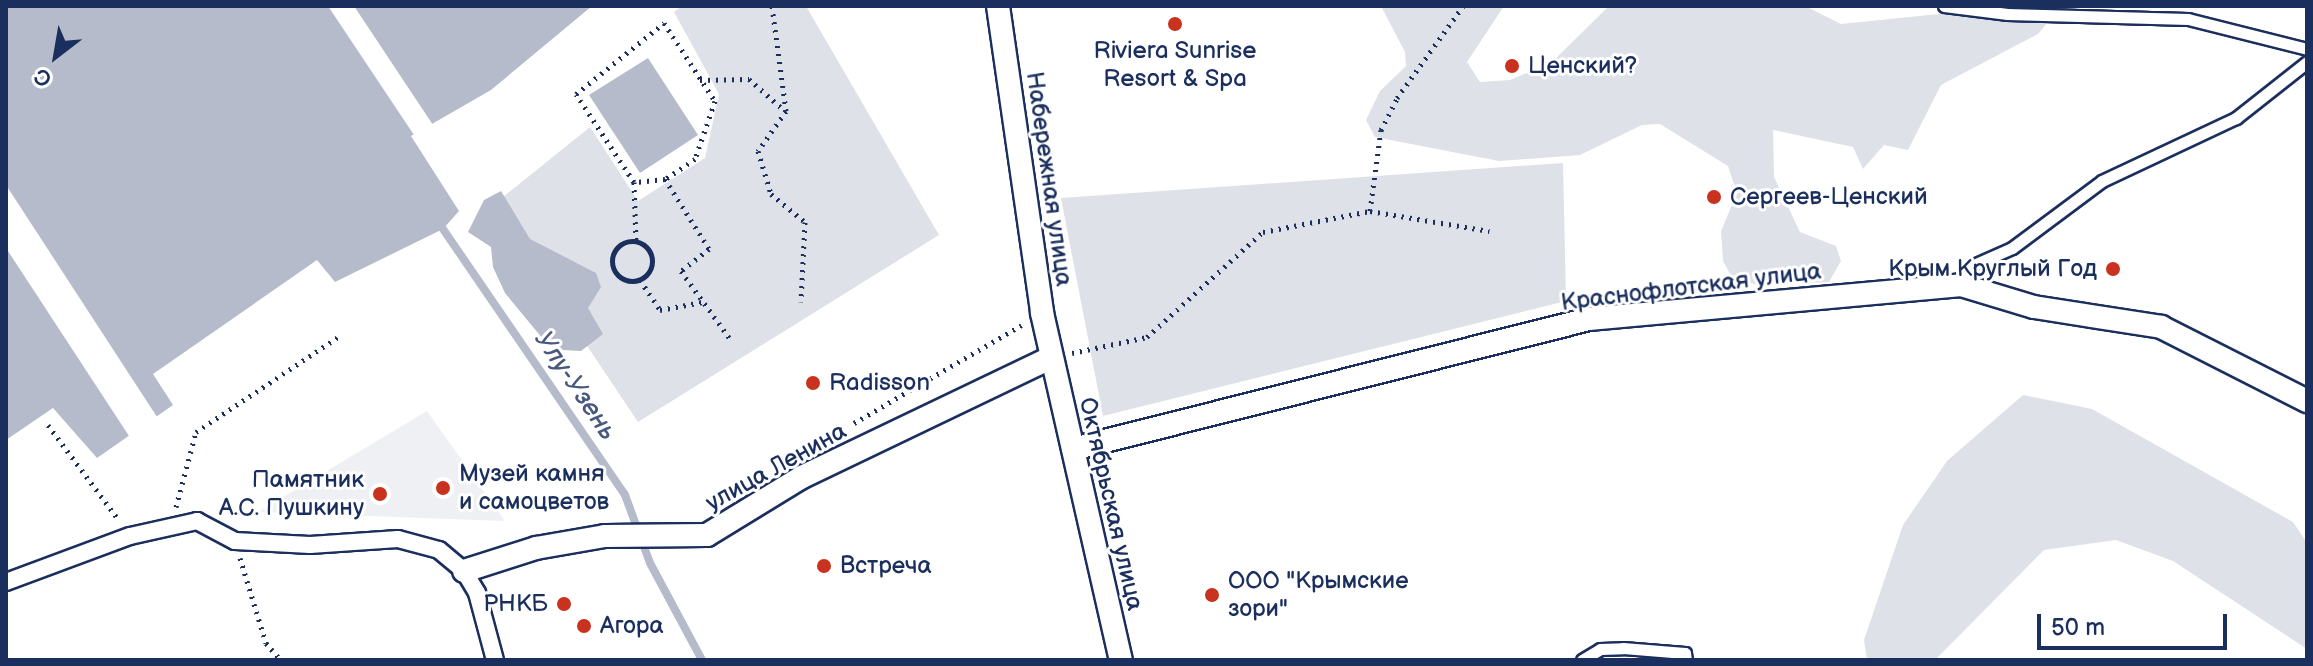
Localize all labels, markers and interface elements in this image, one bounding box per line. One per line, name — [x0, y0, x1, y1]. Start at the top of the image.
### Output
marker: Riviera Sunrise Resort & Spa — [1166, 15, 1184, 33]
north arrow — [16, 16, 96, 96]
place label: Riviera Sunrise Resort & Spa — [1093, 37, 1257, 93]
place label: Ценский? — [1528, 52, 1637, 80]
marker: Ценский? — [1503, 57, 1521, 75]
text: С — [30, 61, 57, 93]
street label: Набережная улица — [1020, 70, 1078, 288]
place label: Сергеев-Ценский — [1730, 183, 1928, 211]
marker: Сергеев-Ценский — [1705, 188, 1723, 206]
place label: Крым Круглый Год — [1888, 255, 2097, 283]
street label: Краснофлотская улица — [1559, 257, 1823, 317]
marker: Крым Круглый Год — [2104, 260, 2122, 278]
water label: Улу-Узень — [527, 326, 623, 446]
place label: Radisson — [829, 369, 930, 397]
marker: Radisson — [804, 374, 822, 392]
street label: Октябрьская улица — [1072, 395, 1150, 613]
street label: улица Ленина — [701, 417, 851, 517]
place label: Музей камня и самоцветов — [459, 460, 609, 516]
place label: Памятник А.С. Пушкину — [219, 466, 364, 522]
marker: Музей камня и самоцветов — [434, 479, 452, 497]
marker: Памятник А.С. Пушкину — [371, 485, 389, 503]
place label: Встреча — [840, 552, 932, 580]
marker: Встреча — [815, 557, 833, 575]
place label: ООО "Крымские зори" — [1228, 567, 1409, 623]
marker: ООО "Крымские зори" — [1203, 586, 1221, 604]
place label: РНКБ — [483, 590, 548, 618]
marker: РНКБ — [555, 595, 573, 613]
scale bar — [2041, 598, 2231, 648]
place label: Агора — [600, 612, 664, 640]
text: 50 m — [2051, 613, 2105, 642]
marker: Агора — [575, 617, 593, 635]

